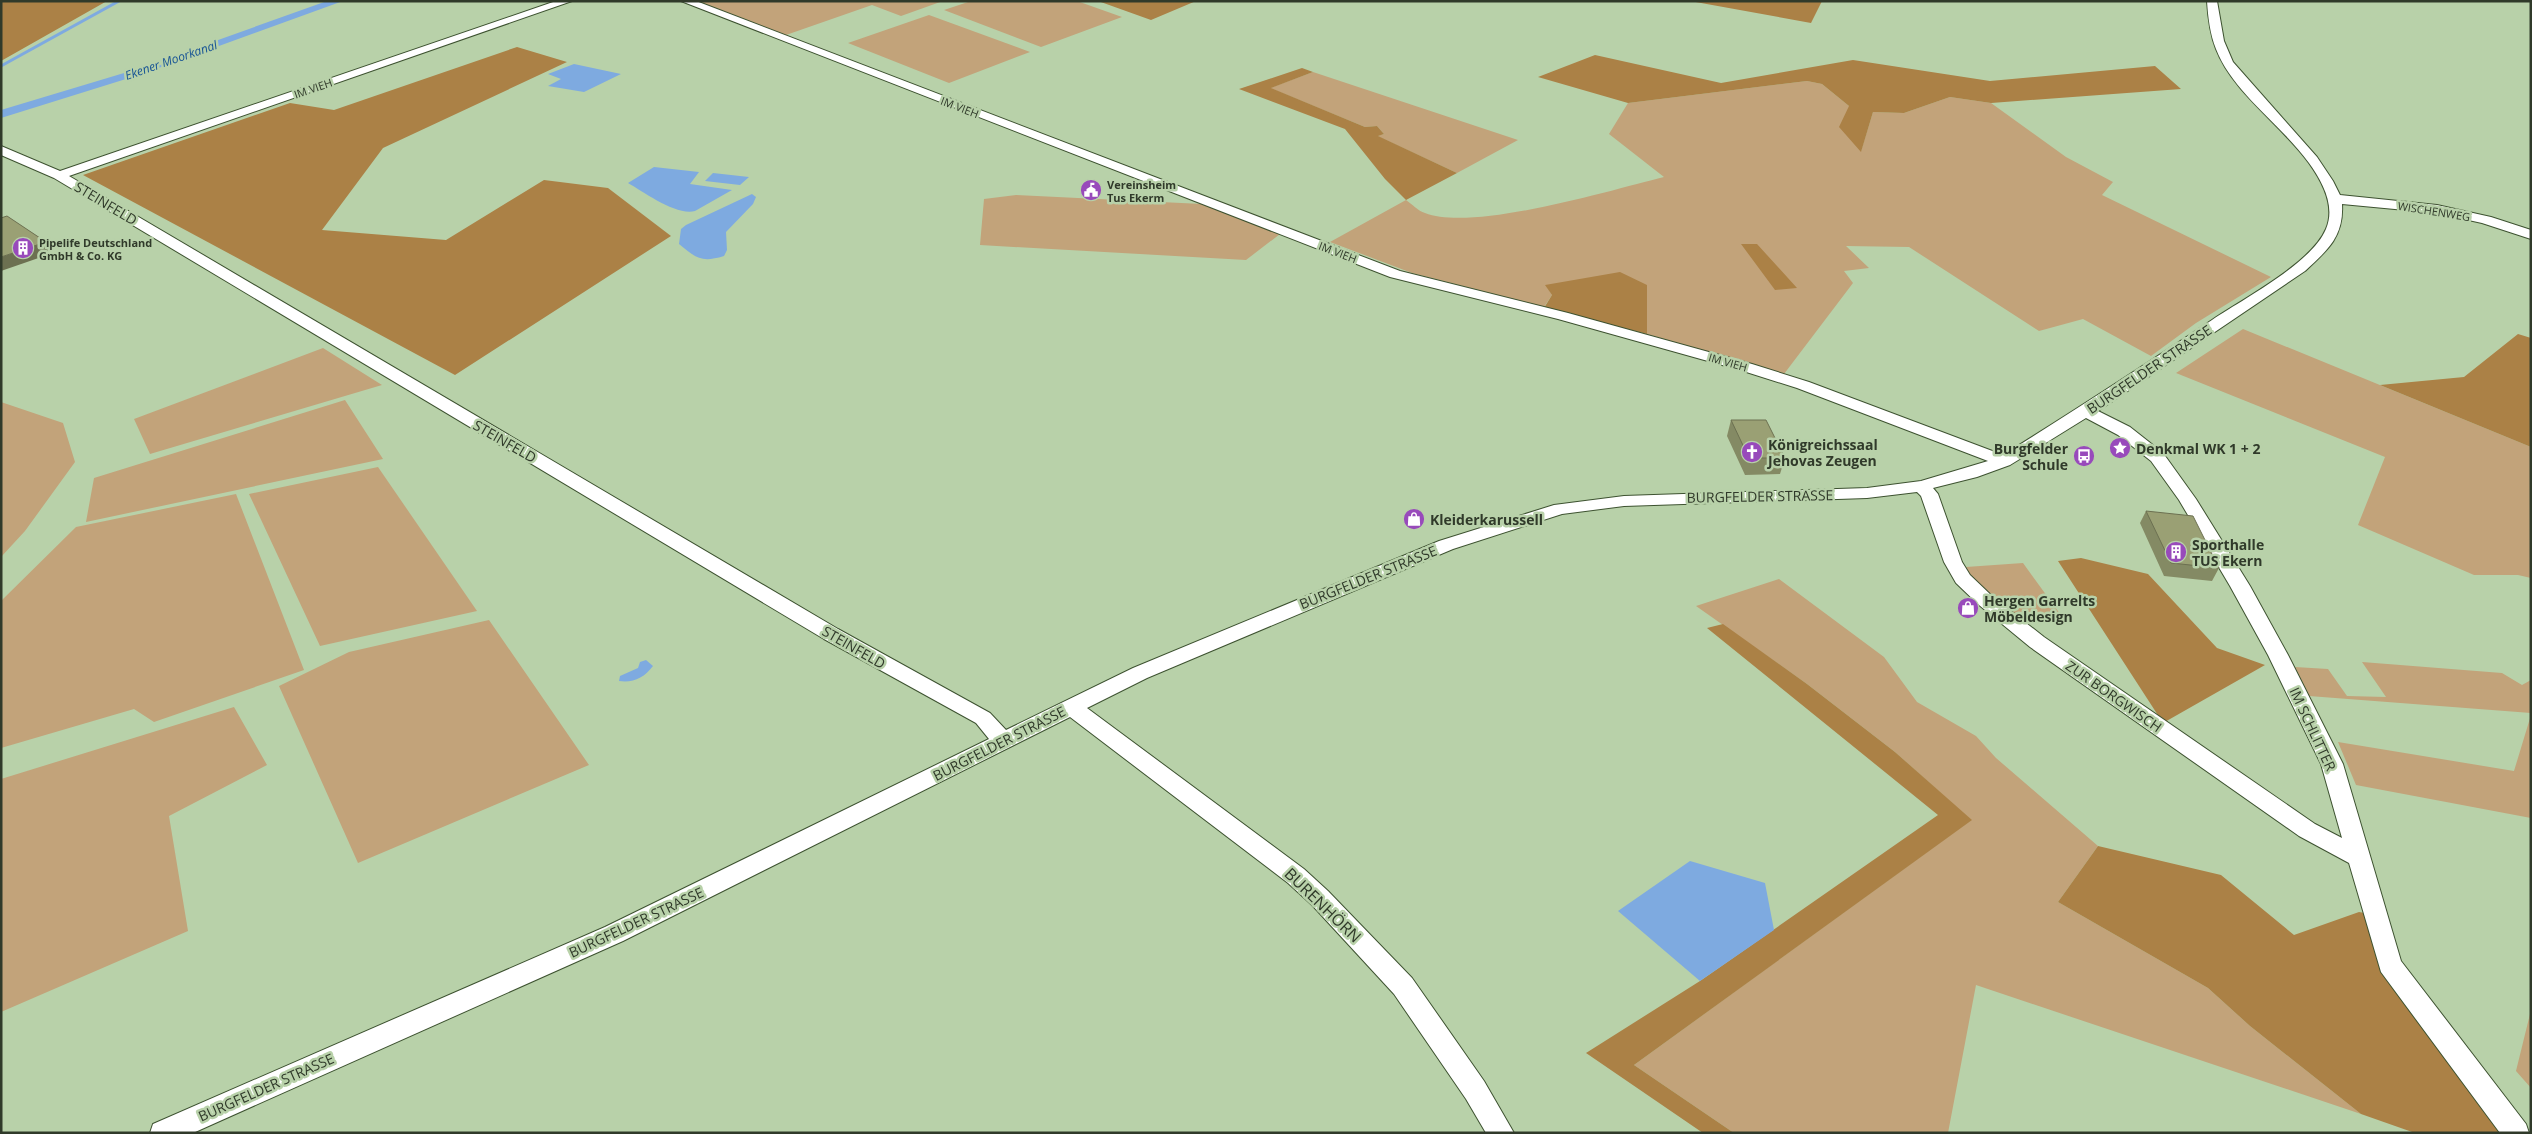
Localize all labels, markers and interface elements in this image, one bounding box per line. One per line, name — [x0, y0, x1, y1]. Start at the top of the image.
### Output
water label: Ekener Moorkanal — [123, 36, 220, 84]
street label: IM VIEH — [292, 74, 334, 102]
street label: IM VIEH — [939, 93, 981, 121]
street label: STEINFELD — [71, 177, 141, 229]
place label: Vereinsheim Tus Ekerm — [1107, 177, 1176, 205]
public building icon: Vereinsheim Tus Ekerm — [1079, 178, 1103, 202]
street label: WISCHENWEG — [2397, 198, 2471, 224]
place label: Pipelife Deutschland GmbH & Co. KG — [39, 235, 152, 263]
building icon: Pipelife Deutschland GmbH & Co. KG — [11, 236, 35, 260]
street label: IM VIEH — [1317, 238, 1359, 266]
street label: BURGFELDER STRASSE — [2083, 320, 2215, 418]
street label: IM VIEH — [1707, 349, 1749, 375]
street label: STEINFELD — [470, 415, 540, 467]
place label: Königreichssaal Jehovas Zeugen — [1766, 435, 1878, 470]
place icon: Denkmal WK 1 + 2 — [2108, 436, 2132, 460]
place label: Burgfelder Schule — [1994, 439, 2069, 474]
place label: Denkmal WK 1 + 2 — [2136, 439, 2260, 458]
church icon: Königreichssaal Jehovas Zeugen — [1740, 440, 1764, 464]
bus stop icon: Burgfelder Schule — [2072, 444, 2096, 468]
street label: BURGFELDER STRASSE — [1687, 485, 1833, 507]
shop icon: Kleiderkarussell — [1402, 507, 1426, 531]
place label: Kleiderkarussell — [1430, 510, 1543, 529]
place label: Sporthalle TUS Ekern — [2192, 535, 2264, 570]
building icon: Sporthalle TUS Ekern — [2164, 540, 2188, 564]
street label: BURGFELDER STRASSE — [1296, 541, 1440, 613]
place label: Hergen Garrelts Möbeldesign — [1984, 591, 2095, 626]
shop icon: Hergen Garrelts Möbeldesign — [1956, 596, 1980, 620]
street label: STEINFELD — [819, 621, 889, 673]
street label: ZUR BORGWISCH — [2062, 656, 2166, 736]
street label: IM SCHLITTER — [2285, 684, 2341, 774]
street label: BURGFELDER STRASSE — [929, 701, 1069, 785]
street label: BURENHÖRN — [1280, 863, 1366, 947]
street label: BURGFELDER STRASSE — [566, 882, 706, 962]
street label: BURGFELDER STRASSE — [195, 1049, 337, 1125]

